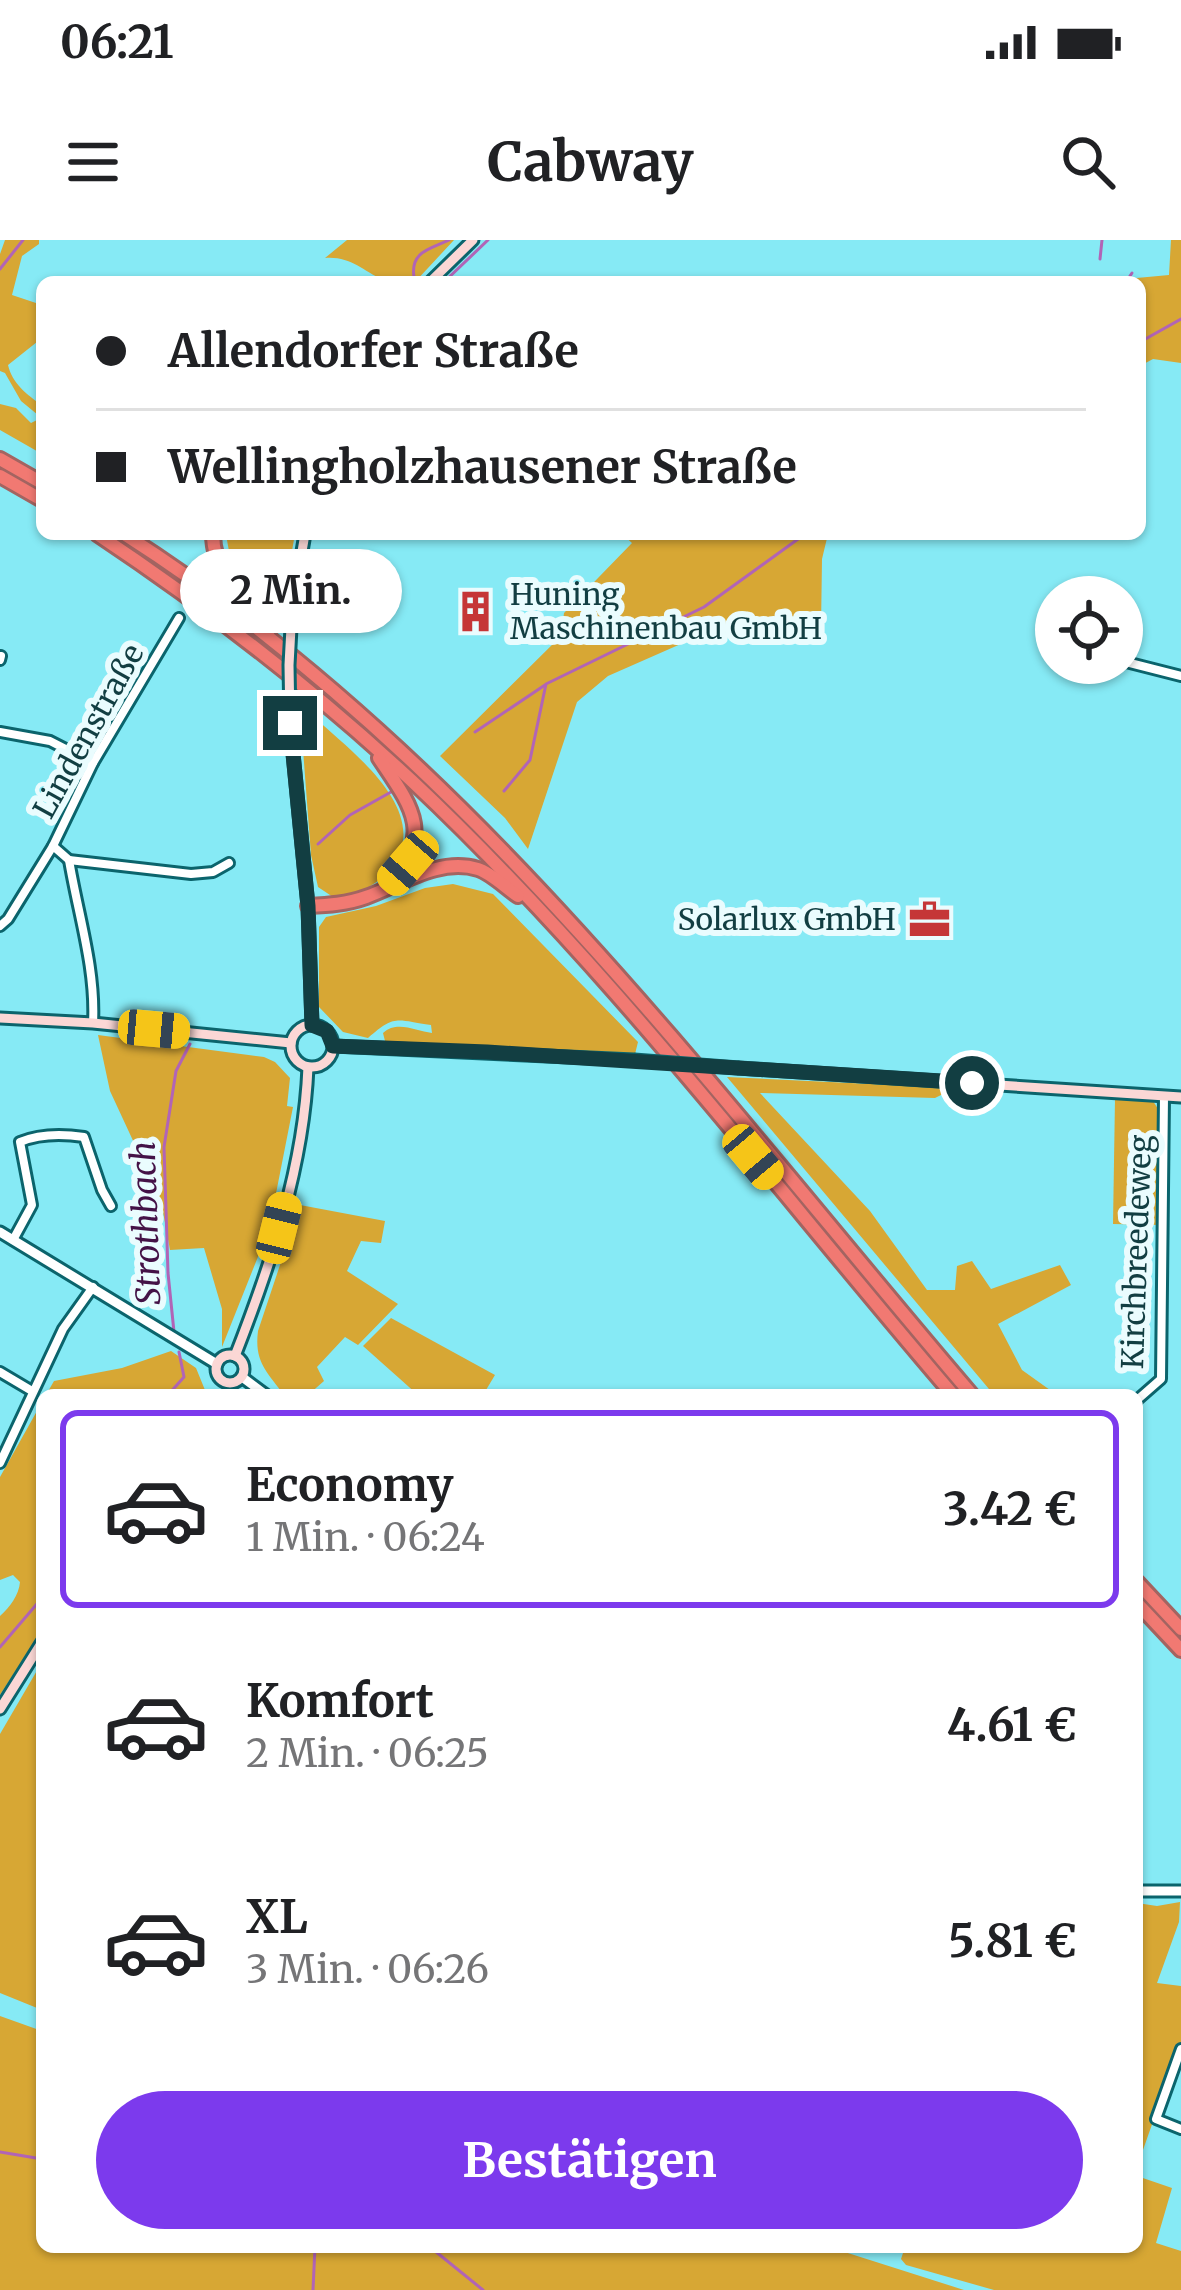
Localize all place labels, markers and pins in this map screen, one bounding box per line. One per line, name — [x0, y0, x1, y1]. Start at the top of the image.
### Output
place label: Huning Maschinenbau GmbH — [510, 575, 822, 647]
building icon: Huning Maschinenbau GmbH — [453, 588, 499, 634]
office icon: Solarlux GmbH — [907, 896, 953, 942]
place label: Solarlux GmbH — [677, 900, 896, 938]

